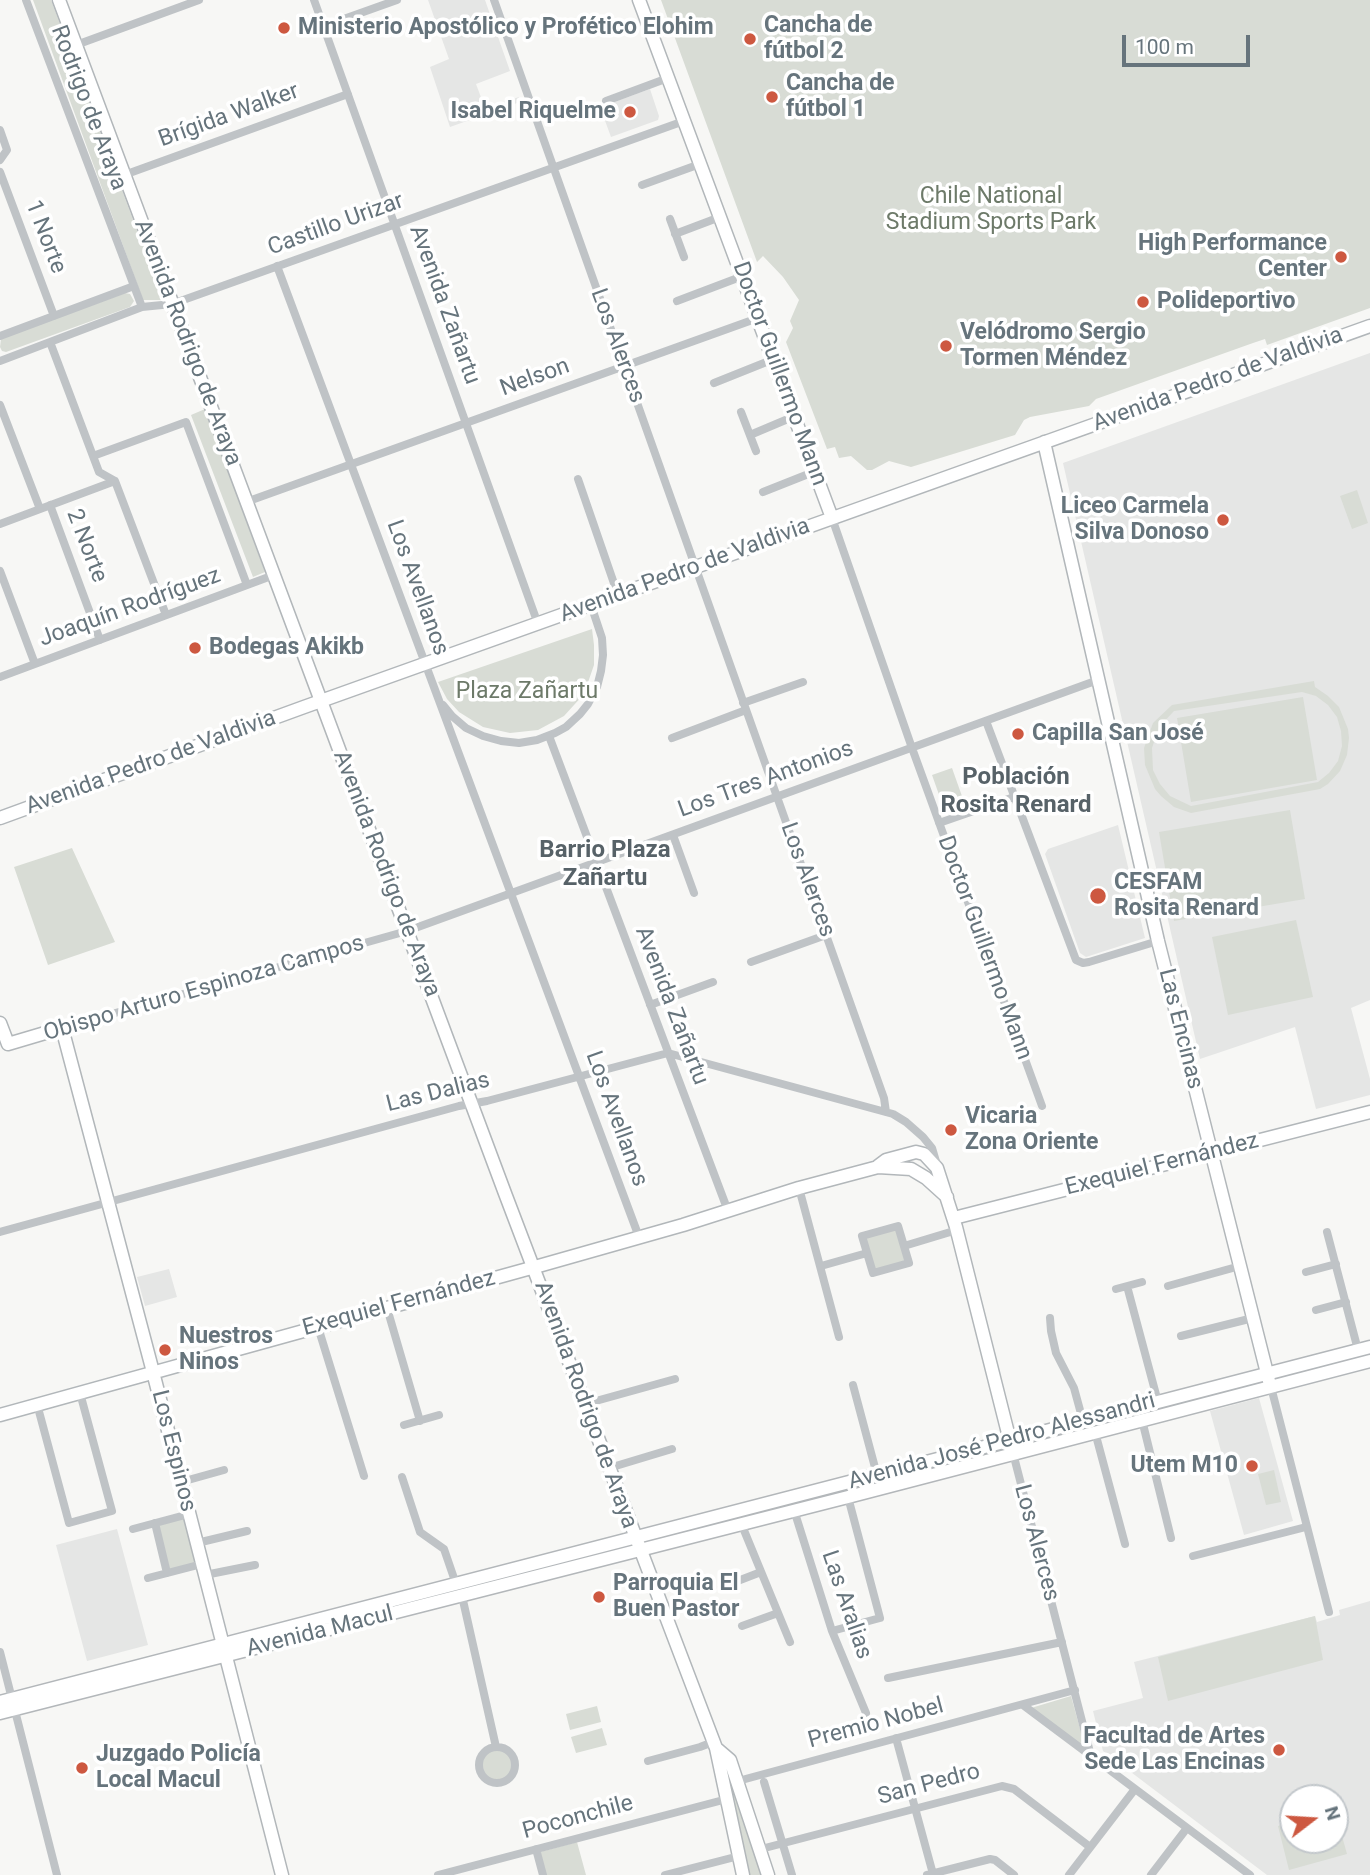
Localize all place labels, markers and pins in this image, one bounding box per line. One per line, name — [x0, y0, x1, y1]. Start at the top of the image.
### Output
place label: Cancha de fútbol 2 — [764, 12, 873, 66]
place label: Ministerio Apostólico y Profético Elohim — [298, 14, 714, 42]
marker: Ministerio Apostólico y Profético Elohim — [276, 20, 292, 36]
marker: Cancha de fútbol 2 — [742, 31, 758, 47]
place label: Cancha de fútbol 1 — [786, 70, 895, 124]
marker: Cancha de fútbol 1 — [764, 89, 780, 105]
place label: Isabel Riquelme — [450, 98, 616, 126]
marker: Isabel Riquelme — [622, 104, 638, 120]
place label: High Performance Center — [1138, 230, 1327, 284]
marker: High Performance Center — [1333, 249, 1349, 265]
place label: Polideportivo — [1157, 288, 1295, 316]
marker: Polideportivo — [1135, 294, 1151, 310]
place label: Velódromo Sergio Tormen Méndez — [960, 319, 1146, 373]
marker: Velódromo Sergio Tormen Méndez — [938, 338, 954, 354]
place label: Liceo Carmela Silva Donoso — [1061, 493, 1209, 547]
marker: Liceo Carmela Silva Donoso — [1215, 512, 1231, 528]
place label: Bodegas Akikb — [209, 634, 364, 662]
marker: Bodegas Akikb — [187, 640, 203, 656]
place label: Capilla San José — [1032, 720, 1204, 748]
marker: Capilla San José — [1010, 726, 1026, 742]
place label: CESFAM Rosita Renard — [1114, 869, 1259, 923]
marker: CESFAM Rosita Renard — [1088, 886, 1108, 906]
place label: Vicaria Zona Oriente — [965, 1103, 1099, 1157]
marker: Vicaria Zona Oriente — [943, 1122, 959, 1138]
place label: Nuestros Ninos — [179, 1323, 273, 1377]
marker: Nuestros Ninos — [157, 1342, 173, 1358]
place label: Utem M10 — [1130, 1452, 1238, 1480]
marker: Utem M10 — [1244, 1458, 1260, 1474]
place label: Parroquia El Buen Pastor — [613, 1570, 739, 1624]
marker: Parroquia El Buen Pastor — [591, 1589, 607, 1605]
place label: Facultad de Artes Sede Las Encinas — [1083, 1723, 1265, 1777]
place label: Juzgado Policía Local Macul — [96, 1741, 261, 1795]
marker: Facultad de Artes Sede Las Encinas — [1271, 1742, 1287, 1758]
marker: Juzgado Policía Local Macul — [74, 1760, 90, 1776]

